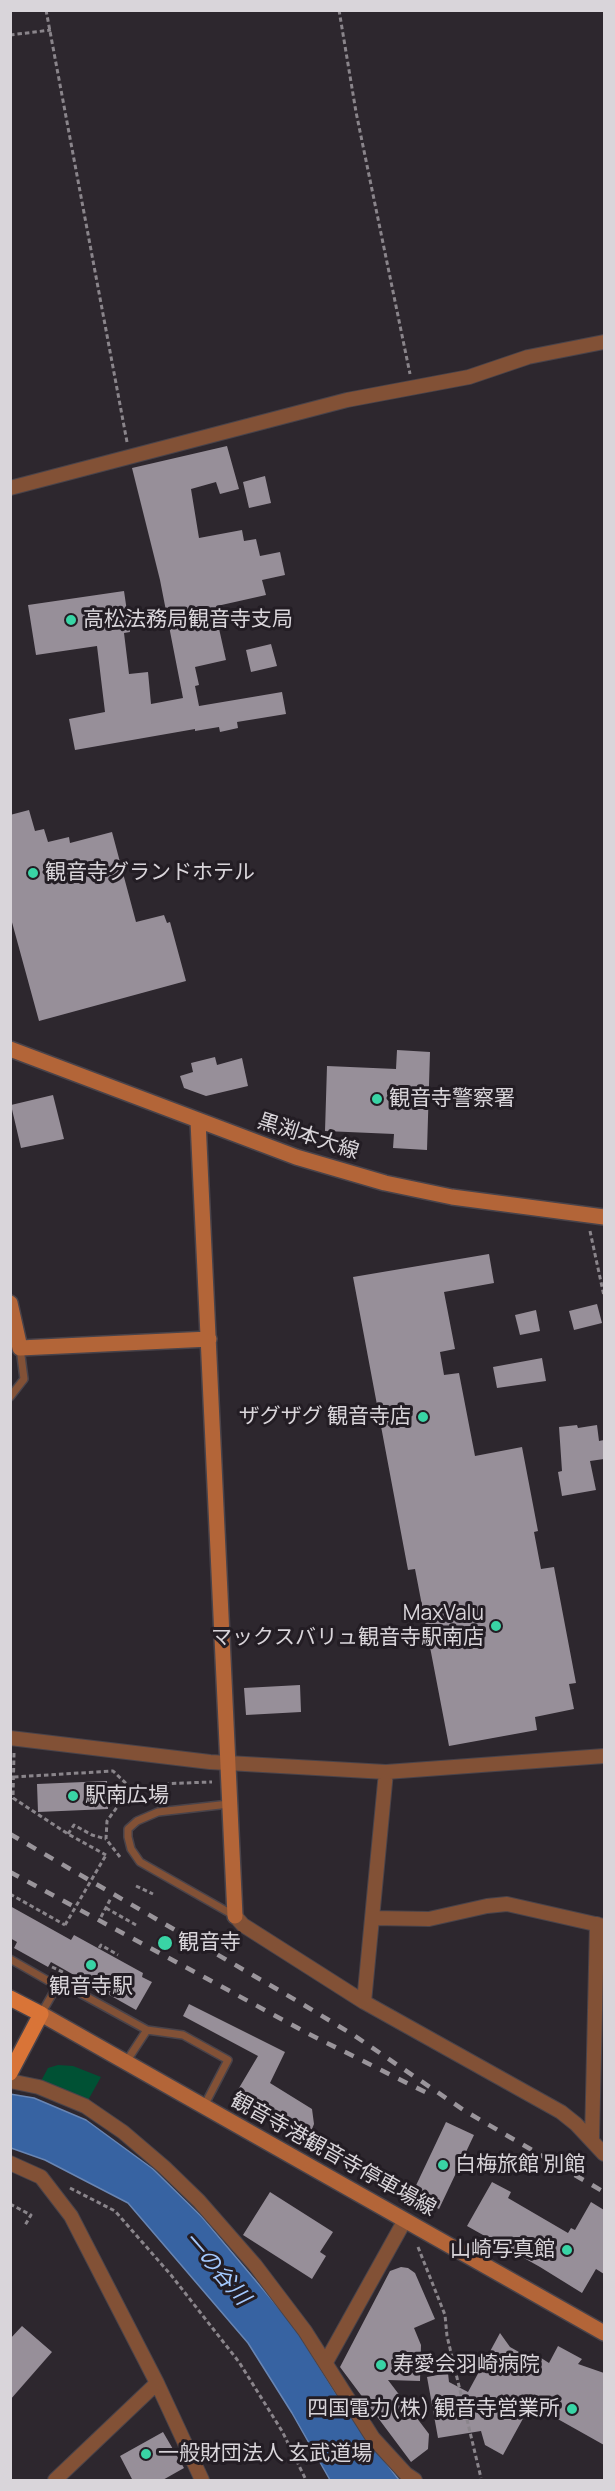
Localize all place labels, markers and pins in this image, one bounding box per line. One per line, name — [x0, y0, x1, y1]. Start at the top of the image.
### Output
place label: 高松法務局観音寺支局 — [83, 607, 293, 633]
marker: 高松法務局観音寺支局 — [64, 613, 78, 627]
place label: 観音寺グランドホテル — [45, 860, 255, 886]
marker: 観音寺グランドホテル — [26, 866, 40, 880]
place label: 観音寺警察署 — [389, 1086, 515, 1112]
marker: 観音寺警察署 — [370, 1092, 384, 1106]
place label: ザグザグ 観音寺店 — [239, 1404, 411, 1430]
marker: ザグザグ 観音寺店 — [416, 1410, 430, 1424]
place label: MaxValu マックスバリュ観音寺駅南店 — [211, 1601, 484, 1651]
marker: MaxValu マックスバリュ観音寺駅南店 — [489, 1619, 503, 1633]
place label: 駅南広場 — [85, 1783, 169, 1809]
marker: 駅南広場 — [66, 1789, 80, 1803]
place label: 観音寺 — [178, 1930, 241, 1956]
marker: 観音寺 — [156, 1934, 174, 1952]
marker: 観音寺駅 — [84, 1958, 98, 1972]
place label: 観音寺駅 — [49, 1974, 133, 2000]
place label: 白梅旅館 別館 — [455, 2152, 585, 2178]
marker: 白梅旅館 別館 — [436, 2158, 450, 2172]
place label: 山崎写真館 — [450, 2237, 555, 2263]
marker: 山崎写真館 — [560, 2243, 574, 2257]
place label: 寿愛会羽崎病院 — [393, 2352, 540, 2378]
marker: 寿愛会羽崎病院 — [374, 2358, 388, 2372]
place label: 四国電力(株) 観音寺営業所 — [307, 2396, 560, 2422]
marker: 四国電力(株) 観音寺営業所 — [565, 2402, 579, 2416]
place label: 一般財団法人 玄武道場 — [158, 2441, 372, 2467]
marker: 一般財団法人 玄武道場 — [139, 2447, 153, 2461]

